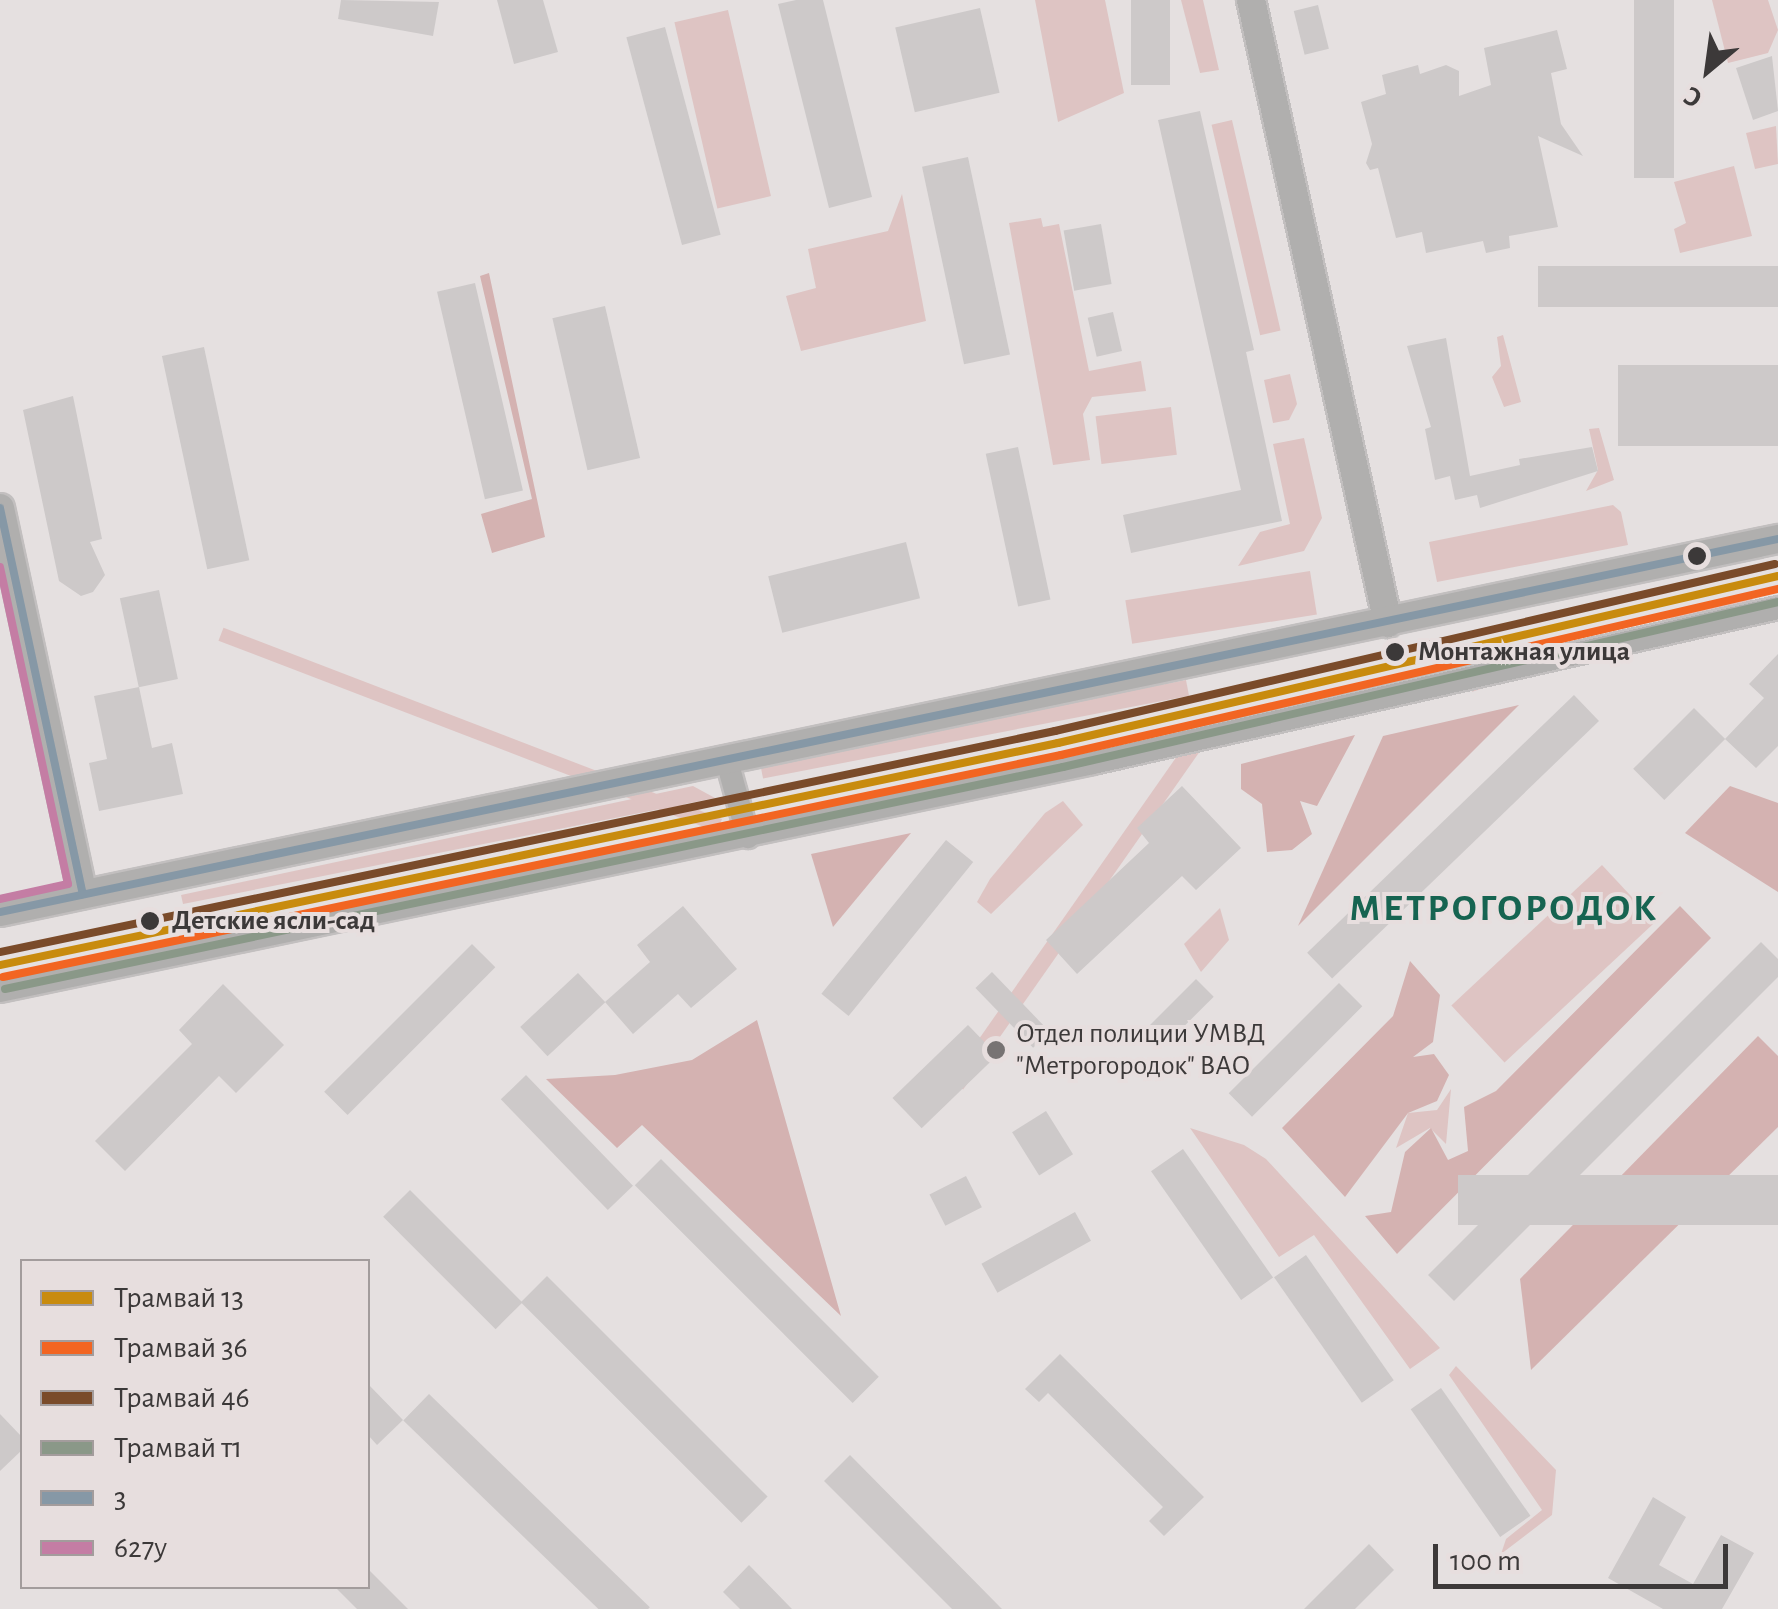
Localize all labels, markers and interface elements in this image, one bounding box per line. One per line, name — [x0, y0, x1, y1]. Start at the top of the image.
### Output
north arrow — [1658, 20, 1758, 120]
text: С — [1680, 80, 1707, 112]
unlabelled marker — [1687, 546, 1707, 566]
place label: Монтажная улица — [1418, 635, 1630, 669]
marker: Монтажная улица — [1382, 639, 1408, 665]
district label: МЕТРОГОРОДОК — [1349, 887, 1659, 933]
place label: Детские ясли-сад — [172, 904, 375, 938]
marker: Детские ясли-сад — [137, 908, 163, 934]
place label: Отдел полиции УМВД "Метрогородок" ВАО — [1016, 1017, 1265, 1083]
marker: Отдел полиции УМВД "Метрогородок" ВАО — [985, 1039, 1007, 1061]
legend — [20, 1259, 370, 1589]
text: Трамвай 13 — [114, 1283, 244, 1313]
text: Трамвай 36 — [114, 1333, 248, 1363]
text: Трамвай 46 — [114, 1383, 250, 1413]
text: Трамвай т1 — [114, 1433, 242, 1463]
text: 3 — [114, 1483, 126, 1513]
scale bar — [1438, 1524, 1733, 1586]
text: 627у — [114, 1533, 167, 1563]
text: 100 m — [1450, 1546, 1521, 1576]

